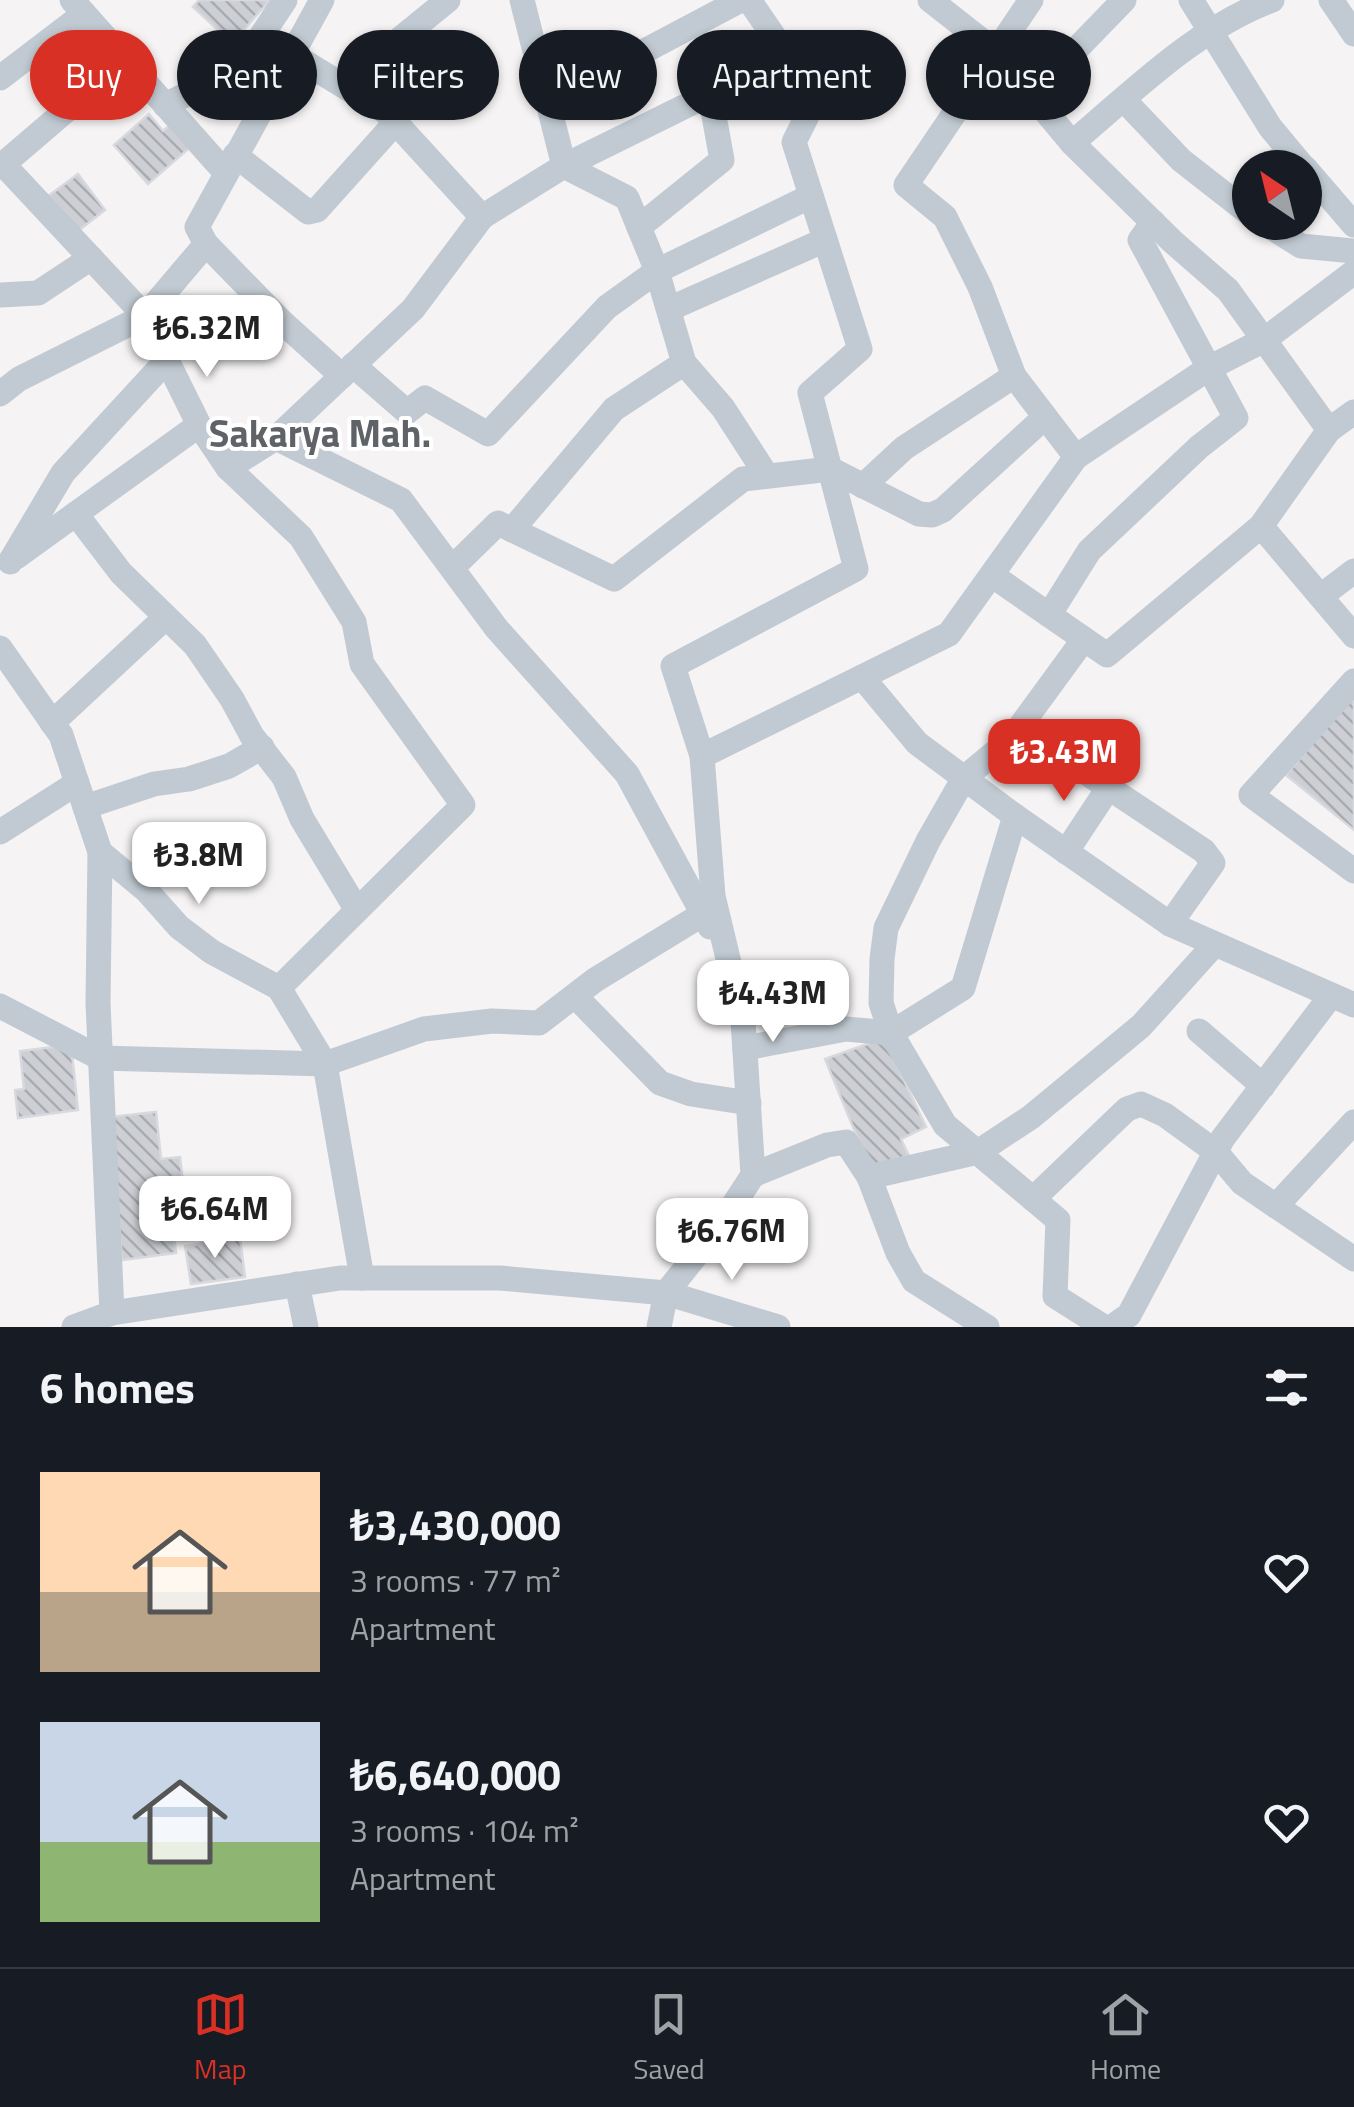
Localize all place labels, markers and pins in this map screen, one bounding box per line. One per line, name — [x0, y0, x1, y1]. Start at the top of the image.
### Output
pin: ₺6.32M — [126, 295, 288, 380]
pin: ₺3.43M — [983, 719, 1145, 804]
pin: ₺3.8M — [129, 822, 269, 907]
pin: ₺4.43M — [692, 960, 854, 1045]
pin: ₺6.64M — [134, 1176, 296, 1261]
pin: ₺6.76M — [651, 1198, 813, 1283]

